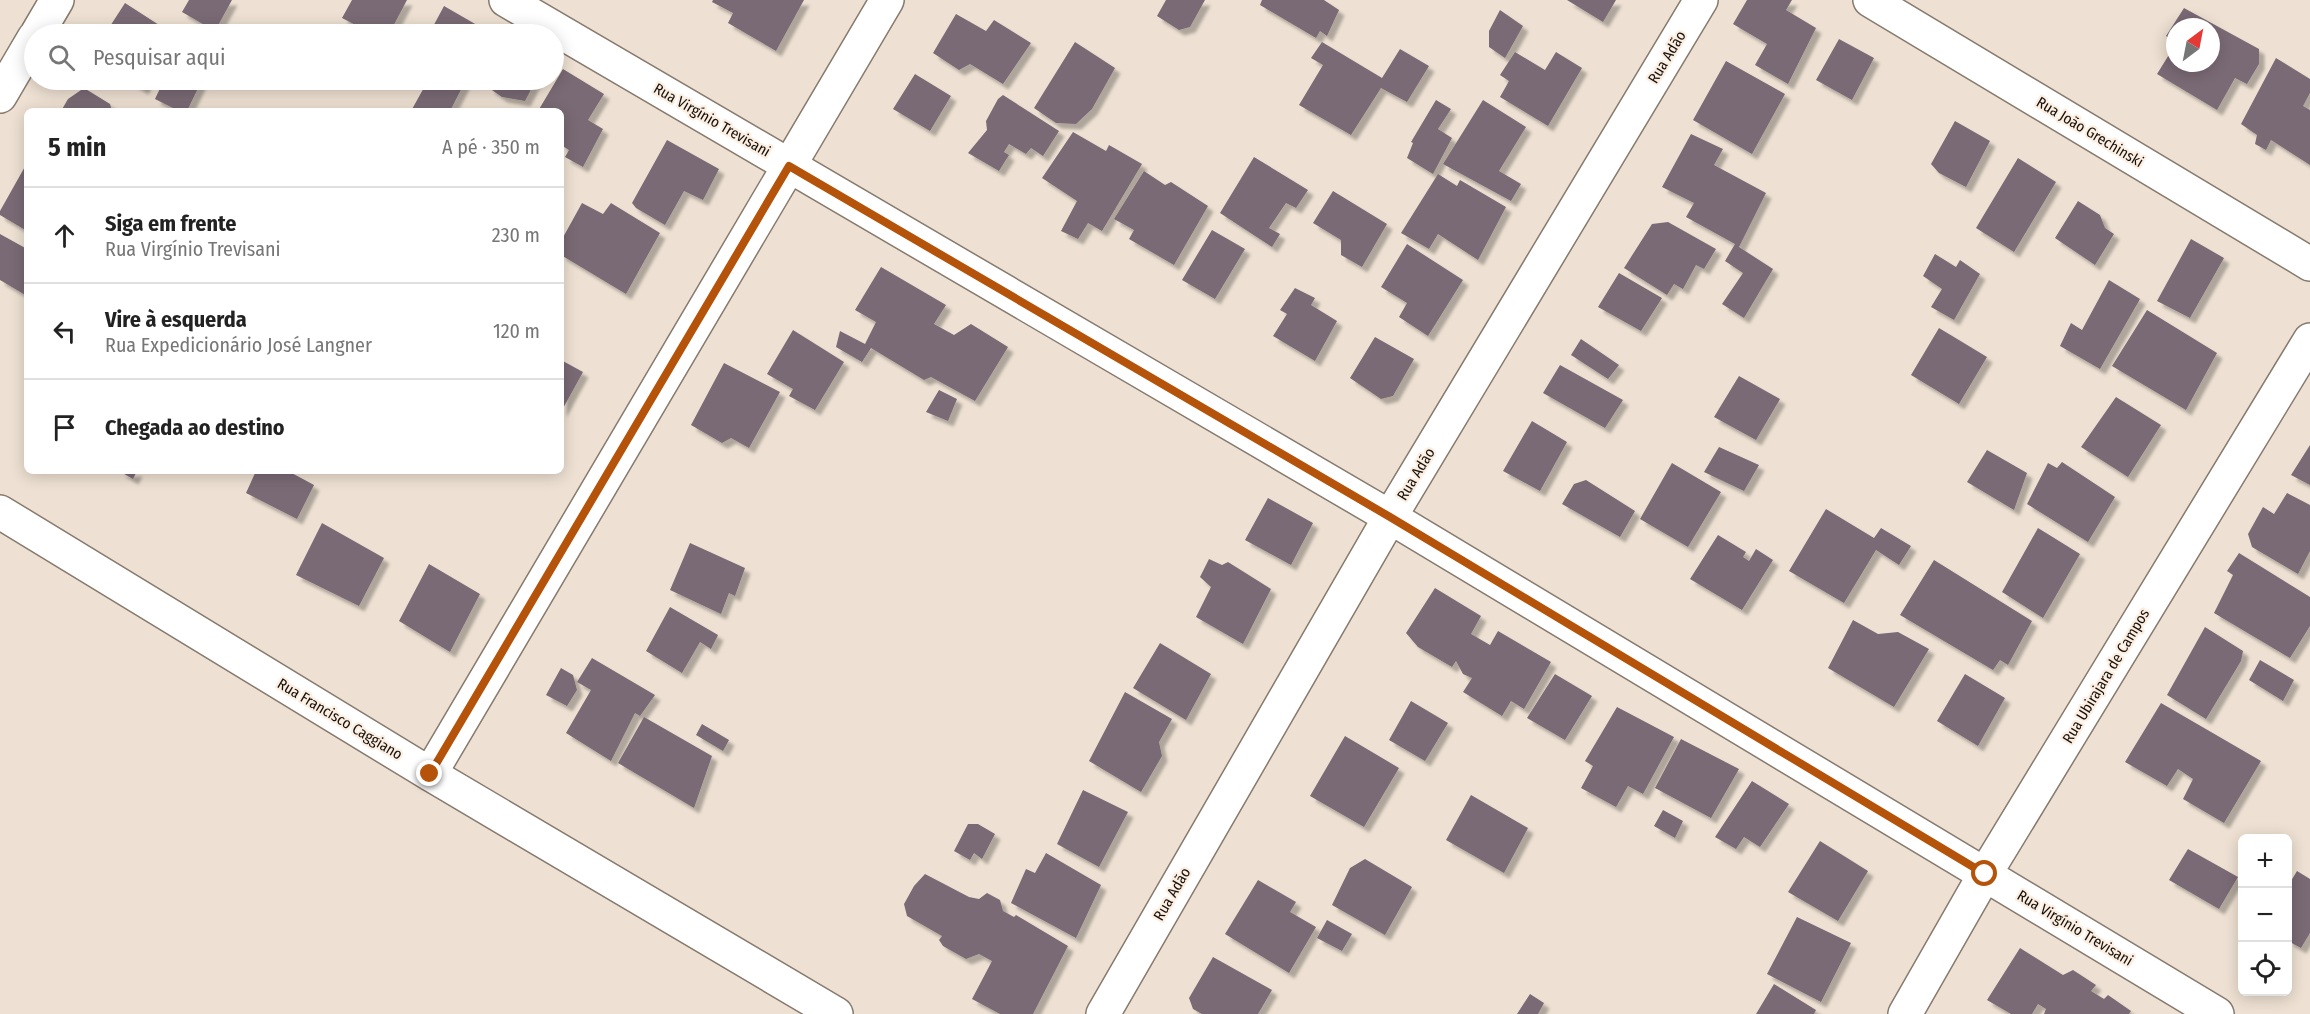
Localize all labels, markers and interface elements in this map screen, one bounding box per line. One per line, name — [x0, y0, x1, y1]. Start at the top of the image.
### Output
north arrow — [2166, 18, 2220, 72]
search box — [24, 24, 564, 90]
street label: Rua Adão — [1644, 27, 1690, 87]
icon: search — [45, 41, 78, 74]
text: Pesquisar aqui — [93, 44, 225, 71]
street label: Rua Virgínio Trevisani — [650, 79, 774, 161]
street label: Rua João Grechinski — [2033, 93, 2147, 171]
text: 5 min — [48, 132, 106, 163]
text: A pé · 350 m — [442, 135, 540, 159]
text: Siga em frente — [105, 210, 236, 237]
icon: ahead — [48, 219, 81, 252]
text: 230 m — [492, 223, 540, 247]
text: Rua Virgínio Trevisani — [105, 237, 281, 261]
text: Vire à esquerda — [105, 306, 247, 333]
icon: left — [48, 315, 81, 348]
text: 120 m — [493, 319, 540, 343]
text: Rua Expedicionário José Langner — [105, 333, 372, 357]
icon: arrive — [48, 411, 81, 444]
text: Chegada ao destino — [105, 414, 285, 441]
street label: Rua Adão — [1393, 444, 1439, 504]
street label: Rua Ubirajara de Campos — [2059, 605, 2153, 747]
street label: Rua Francisco Caggiano — [274, 675, 406, 764]
route end — [416, 760, 442, 786]
map controls — [2238, 834, 2292, 996]
button: + — [2238, 834, 2292, 888]
route start — [1971, 860, 1997, 886]
street label: Rua Adão — [1150, 864, 1194, 924]
street label: Rua Virgínio Trevisani — [2014, 886, 2136, 970]
button: − — [2238, 888, 2292, 942]
button: locate — [2238, 942, 2292, 996]

